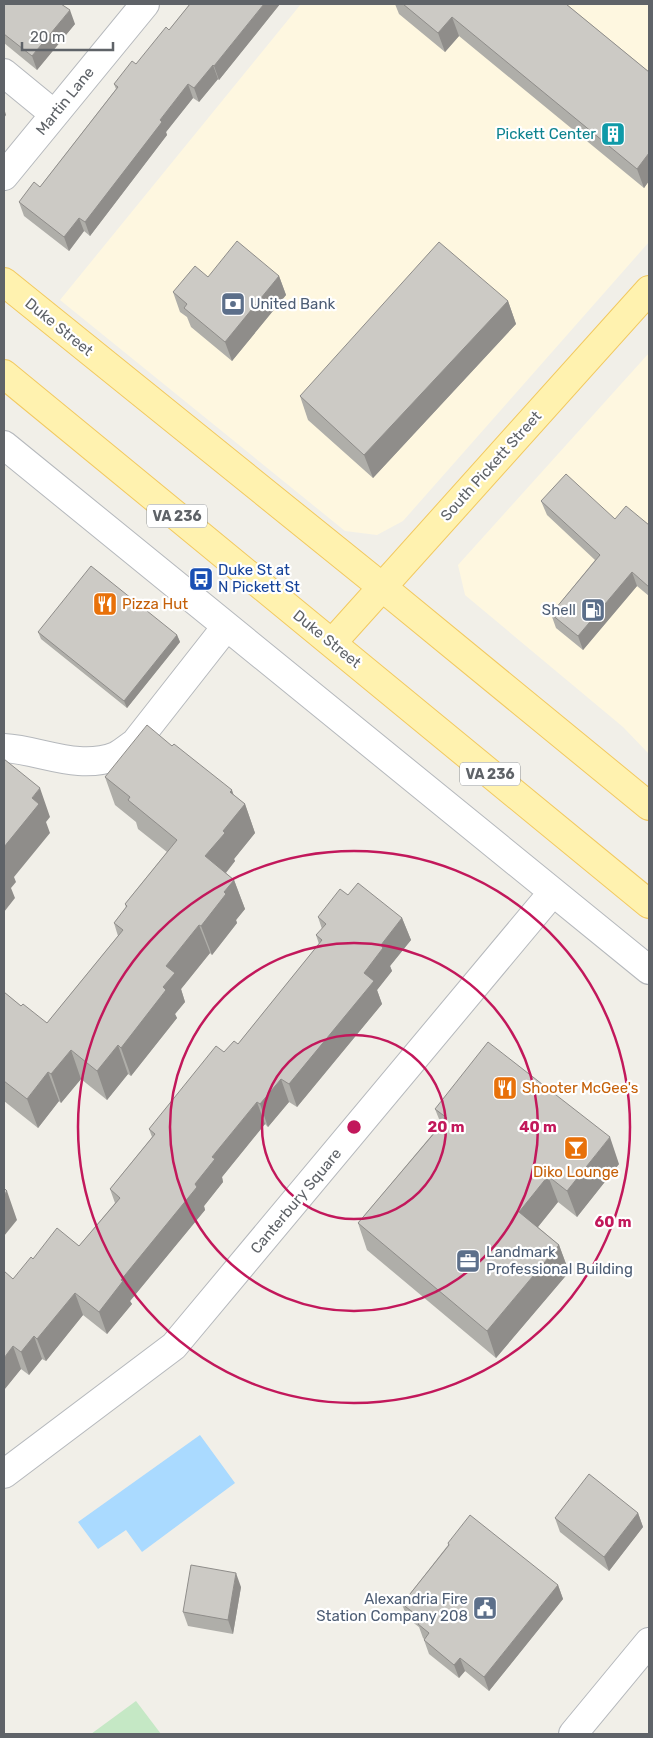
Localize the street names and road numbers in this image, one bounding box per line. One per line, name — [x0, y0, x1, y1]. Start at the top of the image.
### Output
street label: Martin Lane — [32, 63, 98, 139]
street label: Duke Street — [21, 294, 97, 360]
street label: South Pickett Street — [437, 407, 545, 525]
road number: VA 236 — [147, 504, 207, 528]
street label: Duke Street — [289, 606, 365, 672]
road number: VA 236 — [460, 762, 520, 786]
street label: Canterbury Square — [247, 1145, 345, 1257]

